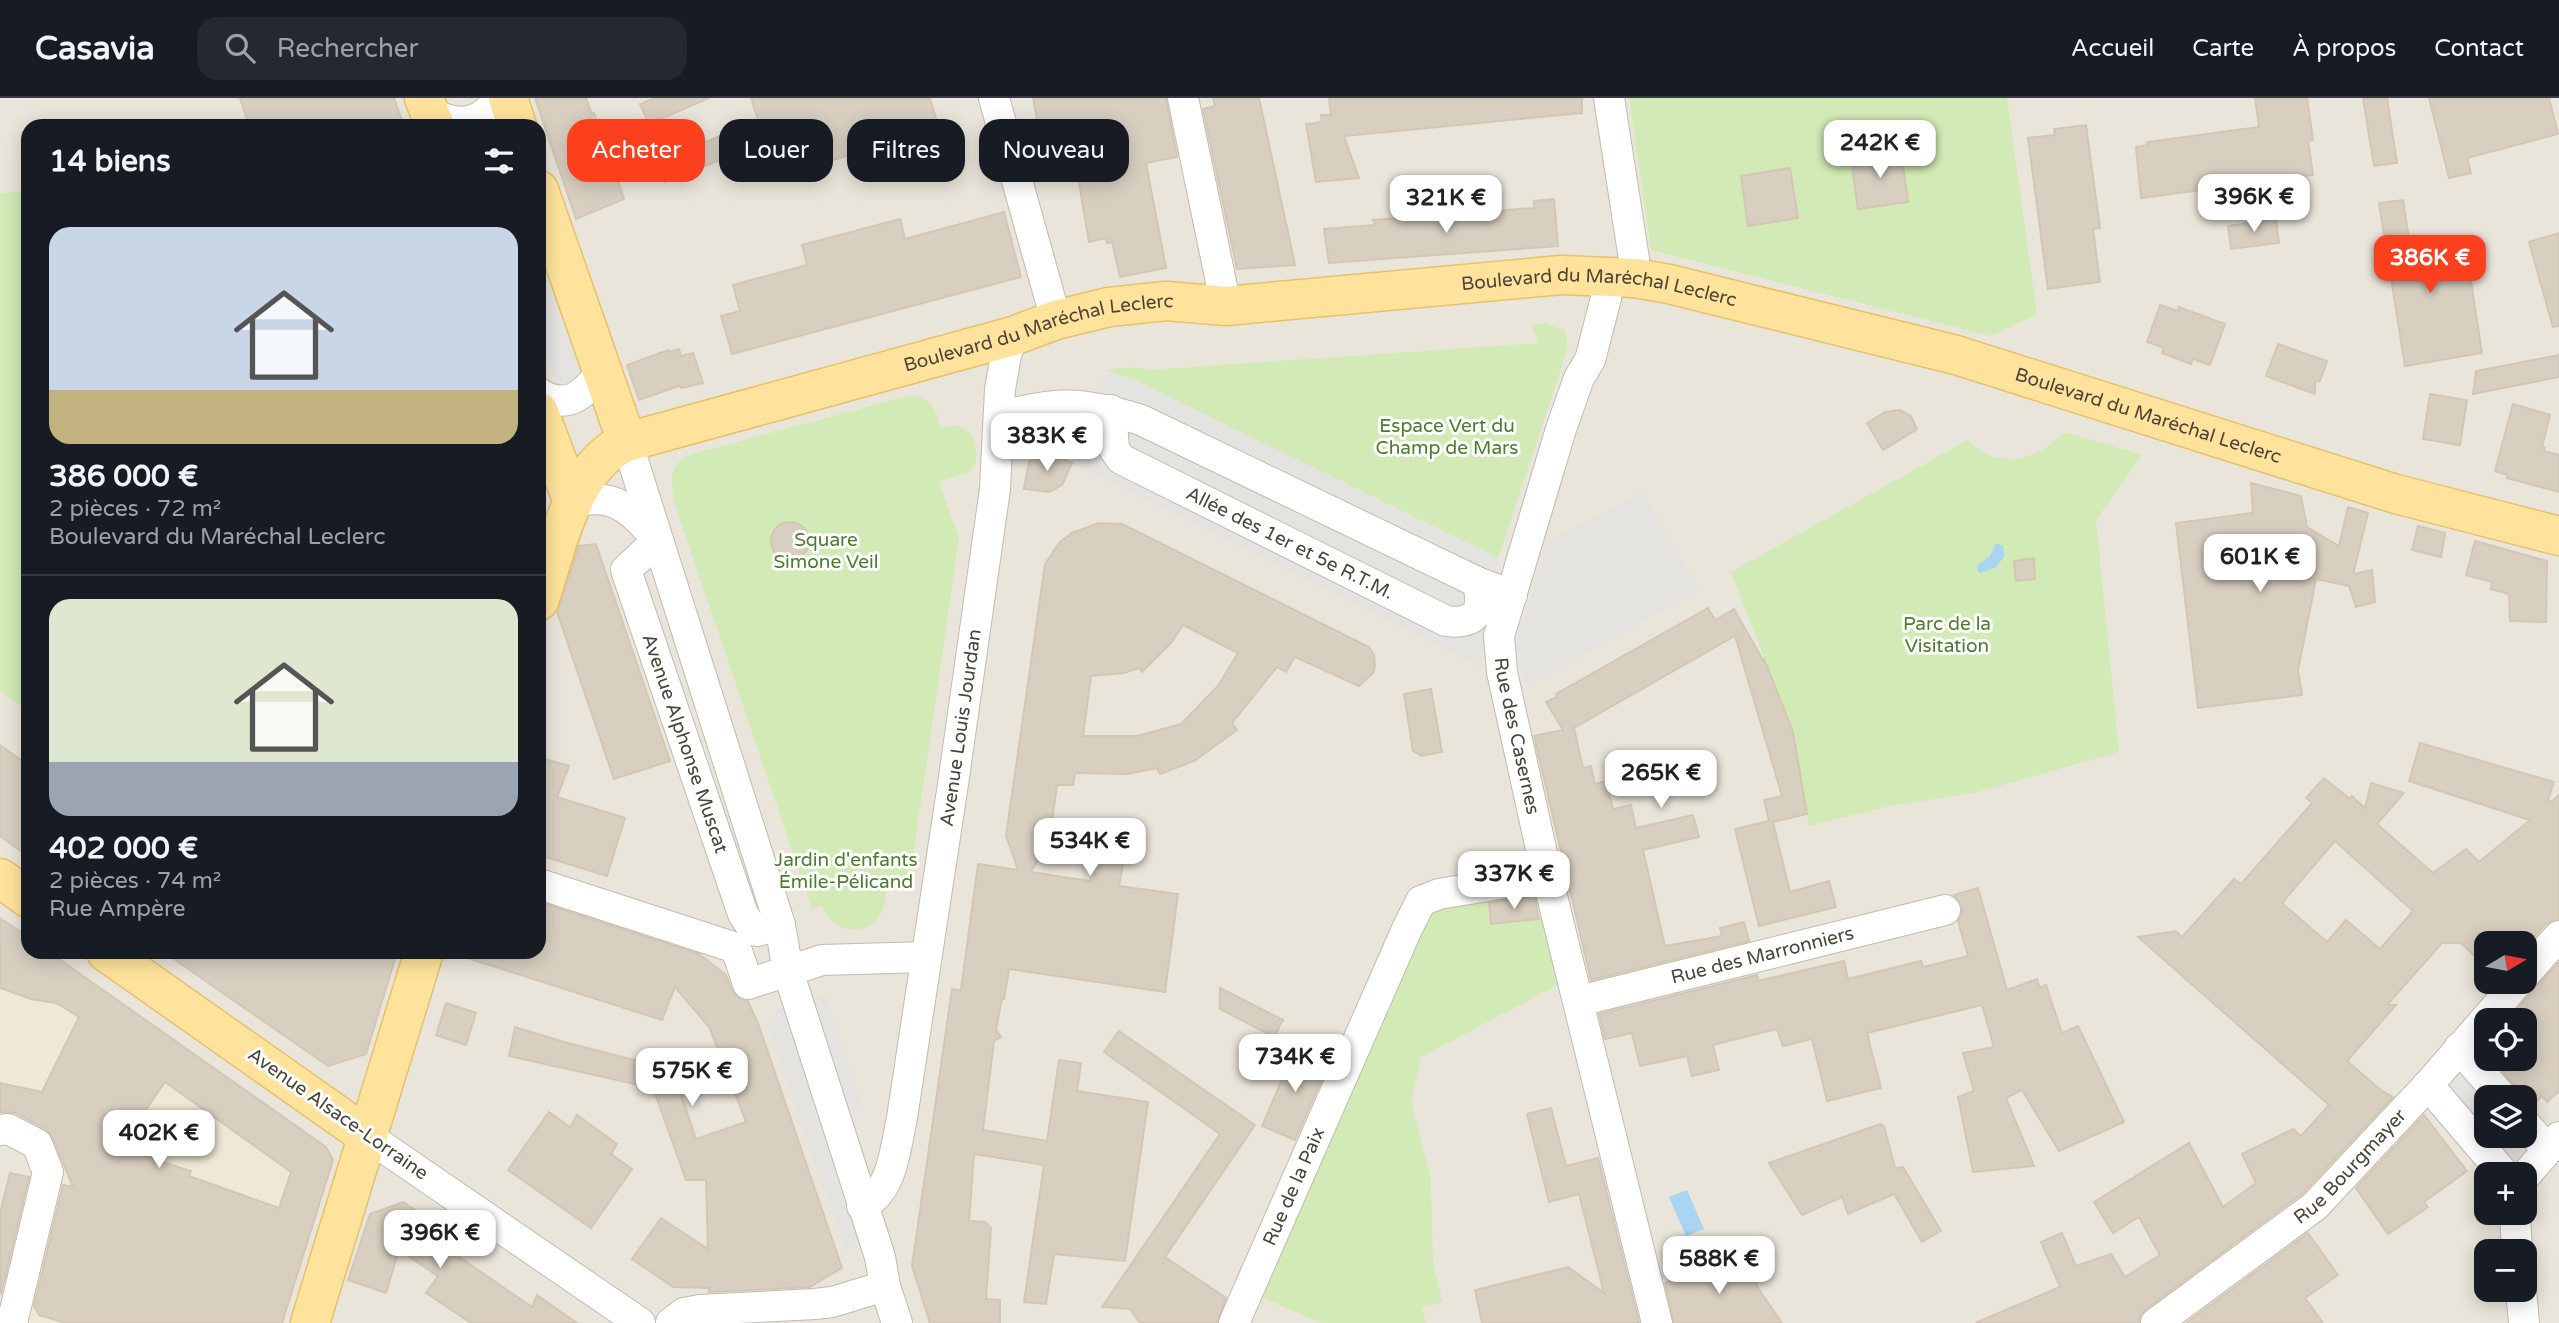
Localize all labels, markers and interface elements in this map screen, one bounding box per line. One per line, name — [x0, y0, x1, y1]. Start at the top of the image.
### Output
search box — [197, 17, 687, 80]
text: Casavia — [35, 29, 155, 68]
icon: search — [221, 29, 259, 67]
text: Rechercher — [277, 33, 418, 64]
text: Accueil — [2071, 34, 2154, 63]
text: Carte — [2192, 34, 2254, 63]
text: À propos — [2292, 34, 2396, 63]
text: Contact — [2434, 34, 2524, 63]
chip: Acheter — [567, 119, 705, 182]
chip: Louer — [719, 119, 833, 182]
chip: Filtres — [847, 119, 965, 182]
chip: Nouveau — [979, 119, 1129, 182]
pin: 242K € — [1823, 120, 1937, 180]
text: 242K € — [1840, 129, 1920, 157]
icon: filters — [480, 142, 518, 180]
text: 14 biens — [49, 143, 171, 180]
pin: 396K € — [2197, 174, 2311, 234]
pin: 321K € — [1389, 176, 1503, 235]
text: 396K € — [2214, 183, 2294, 211]
text: 321K € — [1406, 184, 1486, 212]
pin: 386K € — [2373, 236, 2487, 295]
text: 386K € — [2390, 244, 2470, 272]
street label: Boulevard du Maréchal Leclerc — [1460, 264, 1739, 311]
icon: home — [221, 272, 347, 398]
street label: Boulevard du Maréchal Leclerc — [901, 290, 1174, 376]
street label: Boulevard du Maréchal Leclerc — [2012, 363, 2284, 468]
pin: 383K € — [990, 414, 1104, 473]
park label: Espace Vert du Champ de Mars — [1376, 415, 1518, 459]
text: 383K € — [1007, 422, 1087, 450]
text: 386 000 € — [49, 458, 198, 495]
street label: Allée des 1er et 5e R.T.M. — [1183, 482, 1397, 604]
text: 2 pièces · 72 m² — [49, 495, 221, 523]
text: Boulevard du Maréchal Leclerc — [49, 523, 385, 551]
park label: Square Simone Veil — [774, 529, 878, 573]
pin: 601K € — [2203, 534, 2317, 594]
text: 601K € — [2220, 543, 2300, 571]
park label: Parc de la Visitation — [1903, 613, 1991, 657]
street label: Avenue Louis Jourdan — [936, 628, 986, 828]
street label: Avenue Alphonse Muscat — [638, 631, 732, 856]
icon: home — [221, 644, 347, 770]
street label: Rue des Casernes — [1490, 657, 1544, 817]
pin: 265K € — [1604, 750, 1718, 810]
text: 265K € — [1621, 759, 1701, 787]
pin: 534K € — [1033, 818, 1147, 878]
text: 534K € — [1050, 827, 1130, 855]
text: 402 000 € — [49, 830, 198, 867]
park label: Jardin d'enfants Émile-Pélicand — [774, 849, 918, 893]
pin: 337K € — [1457, 852, 1571, 911]
text: 337K € — [1474, 860, 1554, 888]
text: 2 pièces · 74 m² — [49, 867, 221, 895]
text: Rue Ampère — [49, 895, 186, 923]
street label: Rue des Marronniers — [1669, 922, 1856, 989]
north arrow — [2474, 931, 2538, 994]
map controls — [2474, 931, 2537, 1302]
button: locate — [2474, 1008, 2537, 1071]
pin: 734K € — [1238, 1034, 1352, 1094]
street label: Avenue Alsace-Lorraine — [244, 1043, 432, 1185]
text: 734K € — [1255, 1043, 1335, 1071]
pin: 575K € — [635, 1048, 749, 1108]
text: 575K € — [652, 1057, 732, 1085]
button: layers — [2474, 1085, 2537, 1148]
street label: Rue Bourgmayer — [2290, 1104, 2411, 1229]
pin: 402K € — [102, 1110, 216, 1170]
text: 402K € — [119, 1119, 199, 1147]
street label: Rue de la Paix — [1258, 1124, 1329, 1249]
button: + — [2474, 1162, 2537, 1225]
pin: 396K € — [383, 1210, 497, 1270]
text: 396K € — [400, 1219, 480, 1247]
pin: 588K € — [1662, 1236, 1776, 1296]
button: − — [2474, 1239, 2537, 1302]
text: 588K € — [1679, 1245, 1759, 1273]

